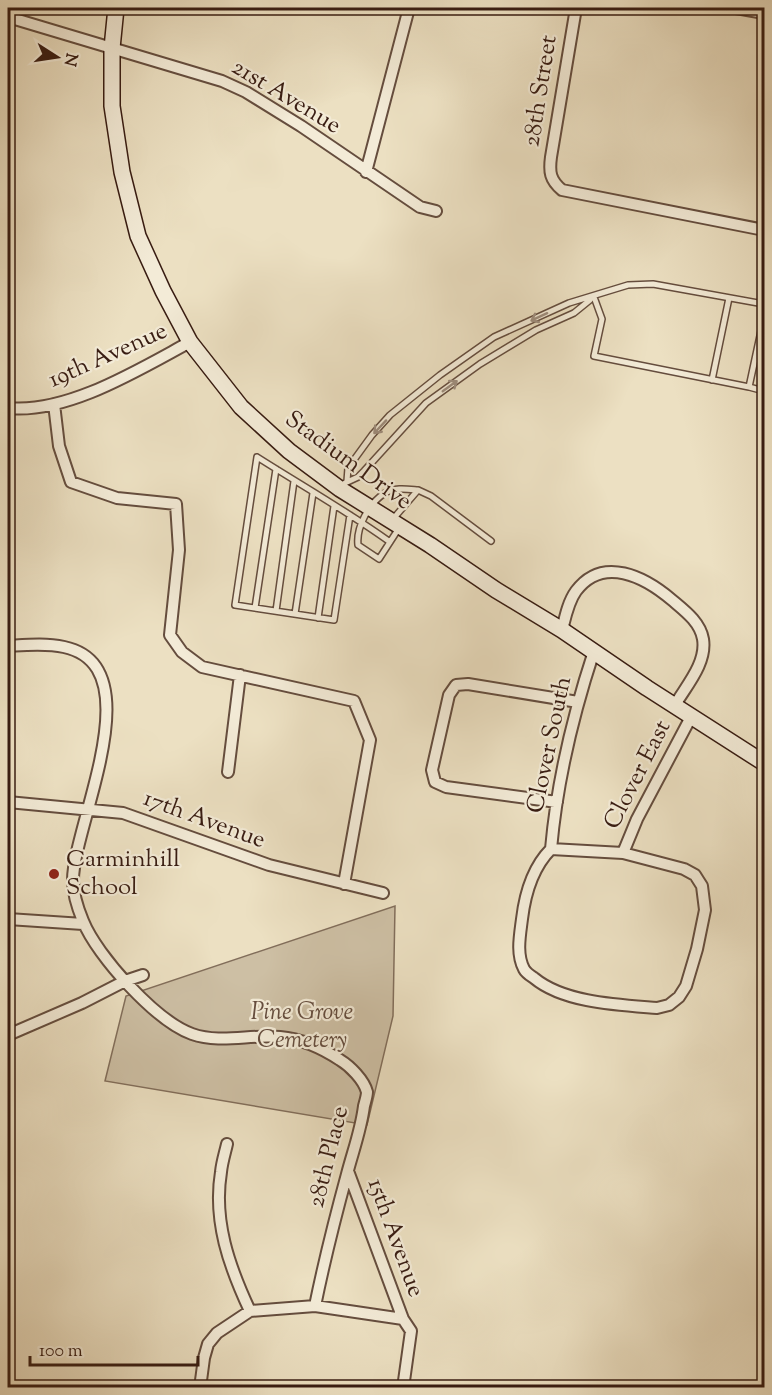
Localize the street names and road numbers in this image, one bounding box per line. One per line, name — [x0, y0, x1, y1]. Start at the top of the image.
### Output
street label: 28th Street — [515, 33, 567, 149]
street label: 21st Avenue — [225, 51, 347, 143]
street label: 19th Avenue — [43, 315, 173, 397]
street label: Stadium Drive — [277, 403, 419, 519]
street label: Clover South — [519, 673, 581, 817]
street label: Clover East — [596, 714, 680, 836]
street label: 17th Avenue — [138, 782, 270, 858]
street label: 28th Place — [300, 1103, 358, 1211]
street label: 15th Avenue — [358, 1174, 432, 1302]

